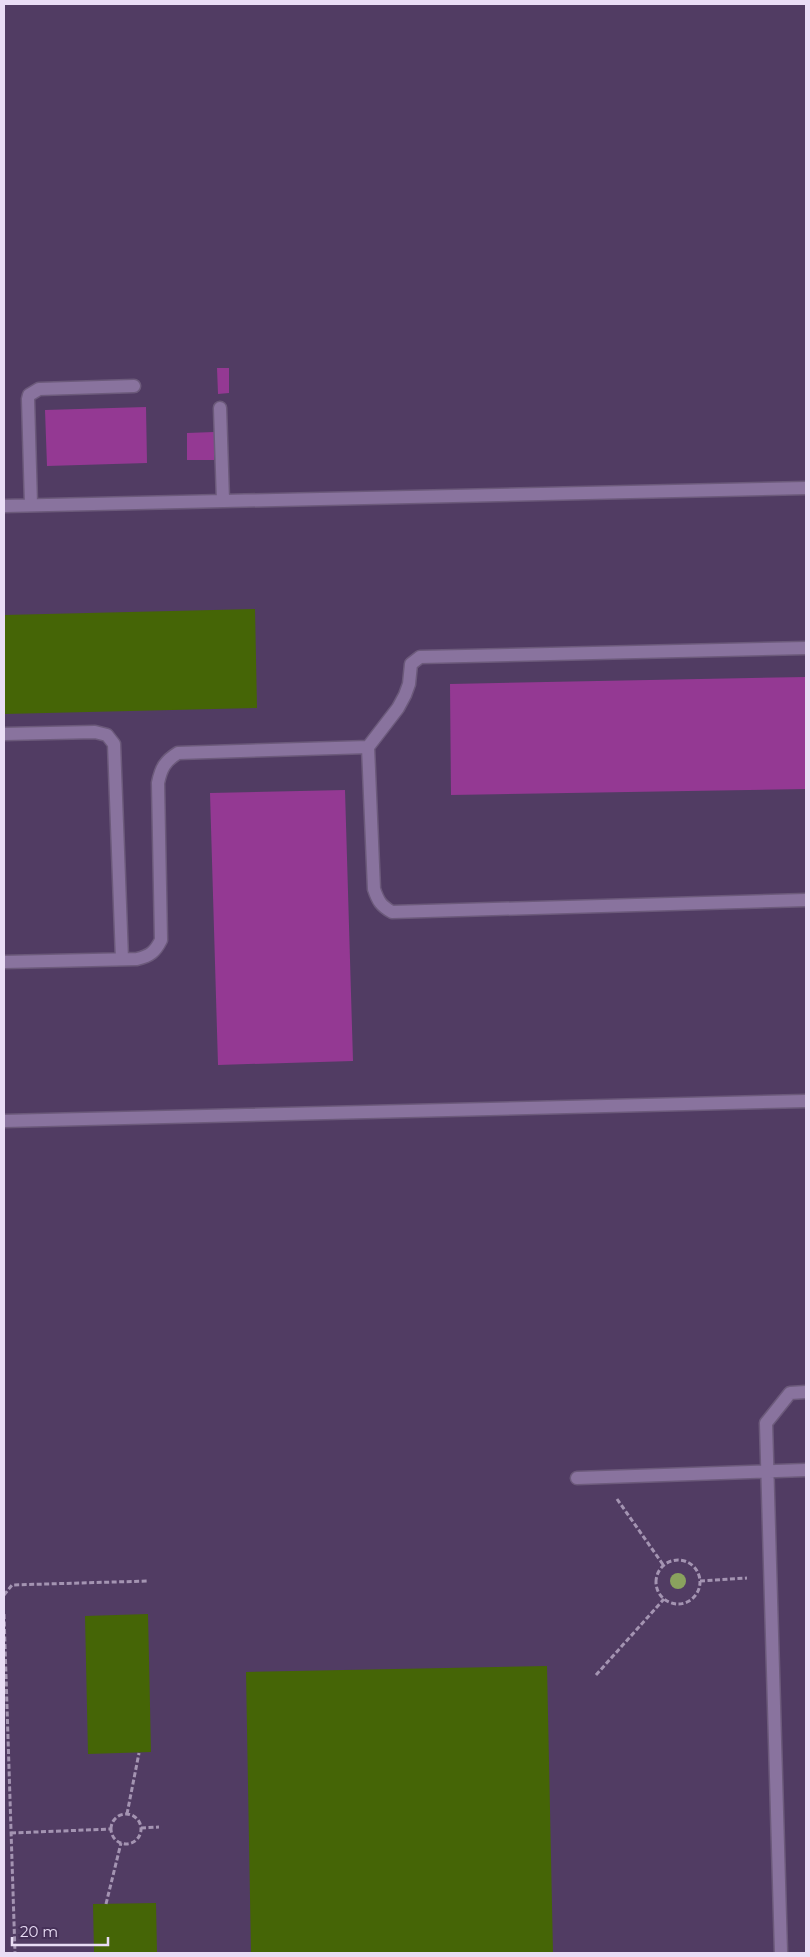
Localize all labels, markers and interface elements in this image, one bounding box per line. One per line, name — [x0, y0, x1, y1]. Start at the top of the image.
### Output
scale bar — [12, 1914, 109, 1946]
text: 20 m — [20, 1922, 58, 1941]

